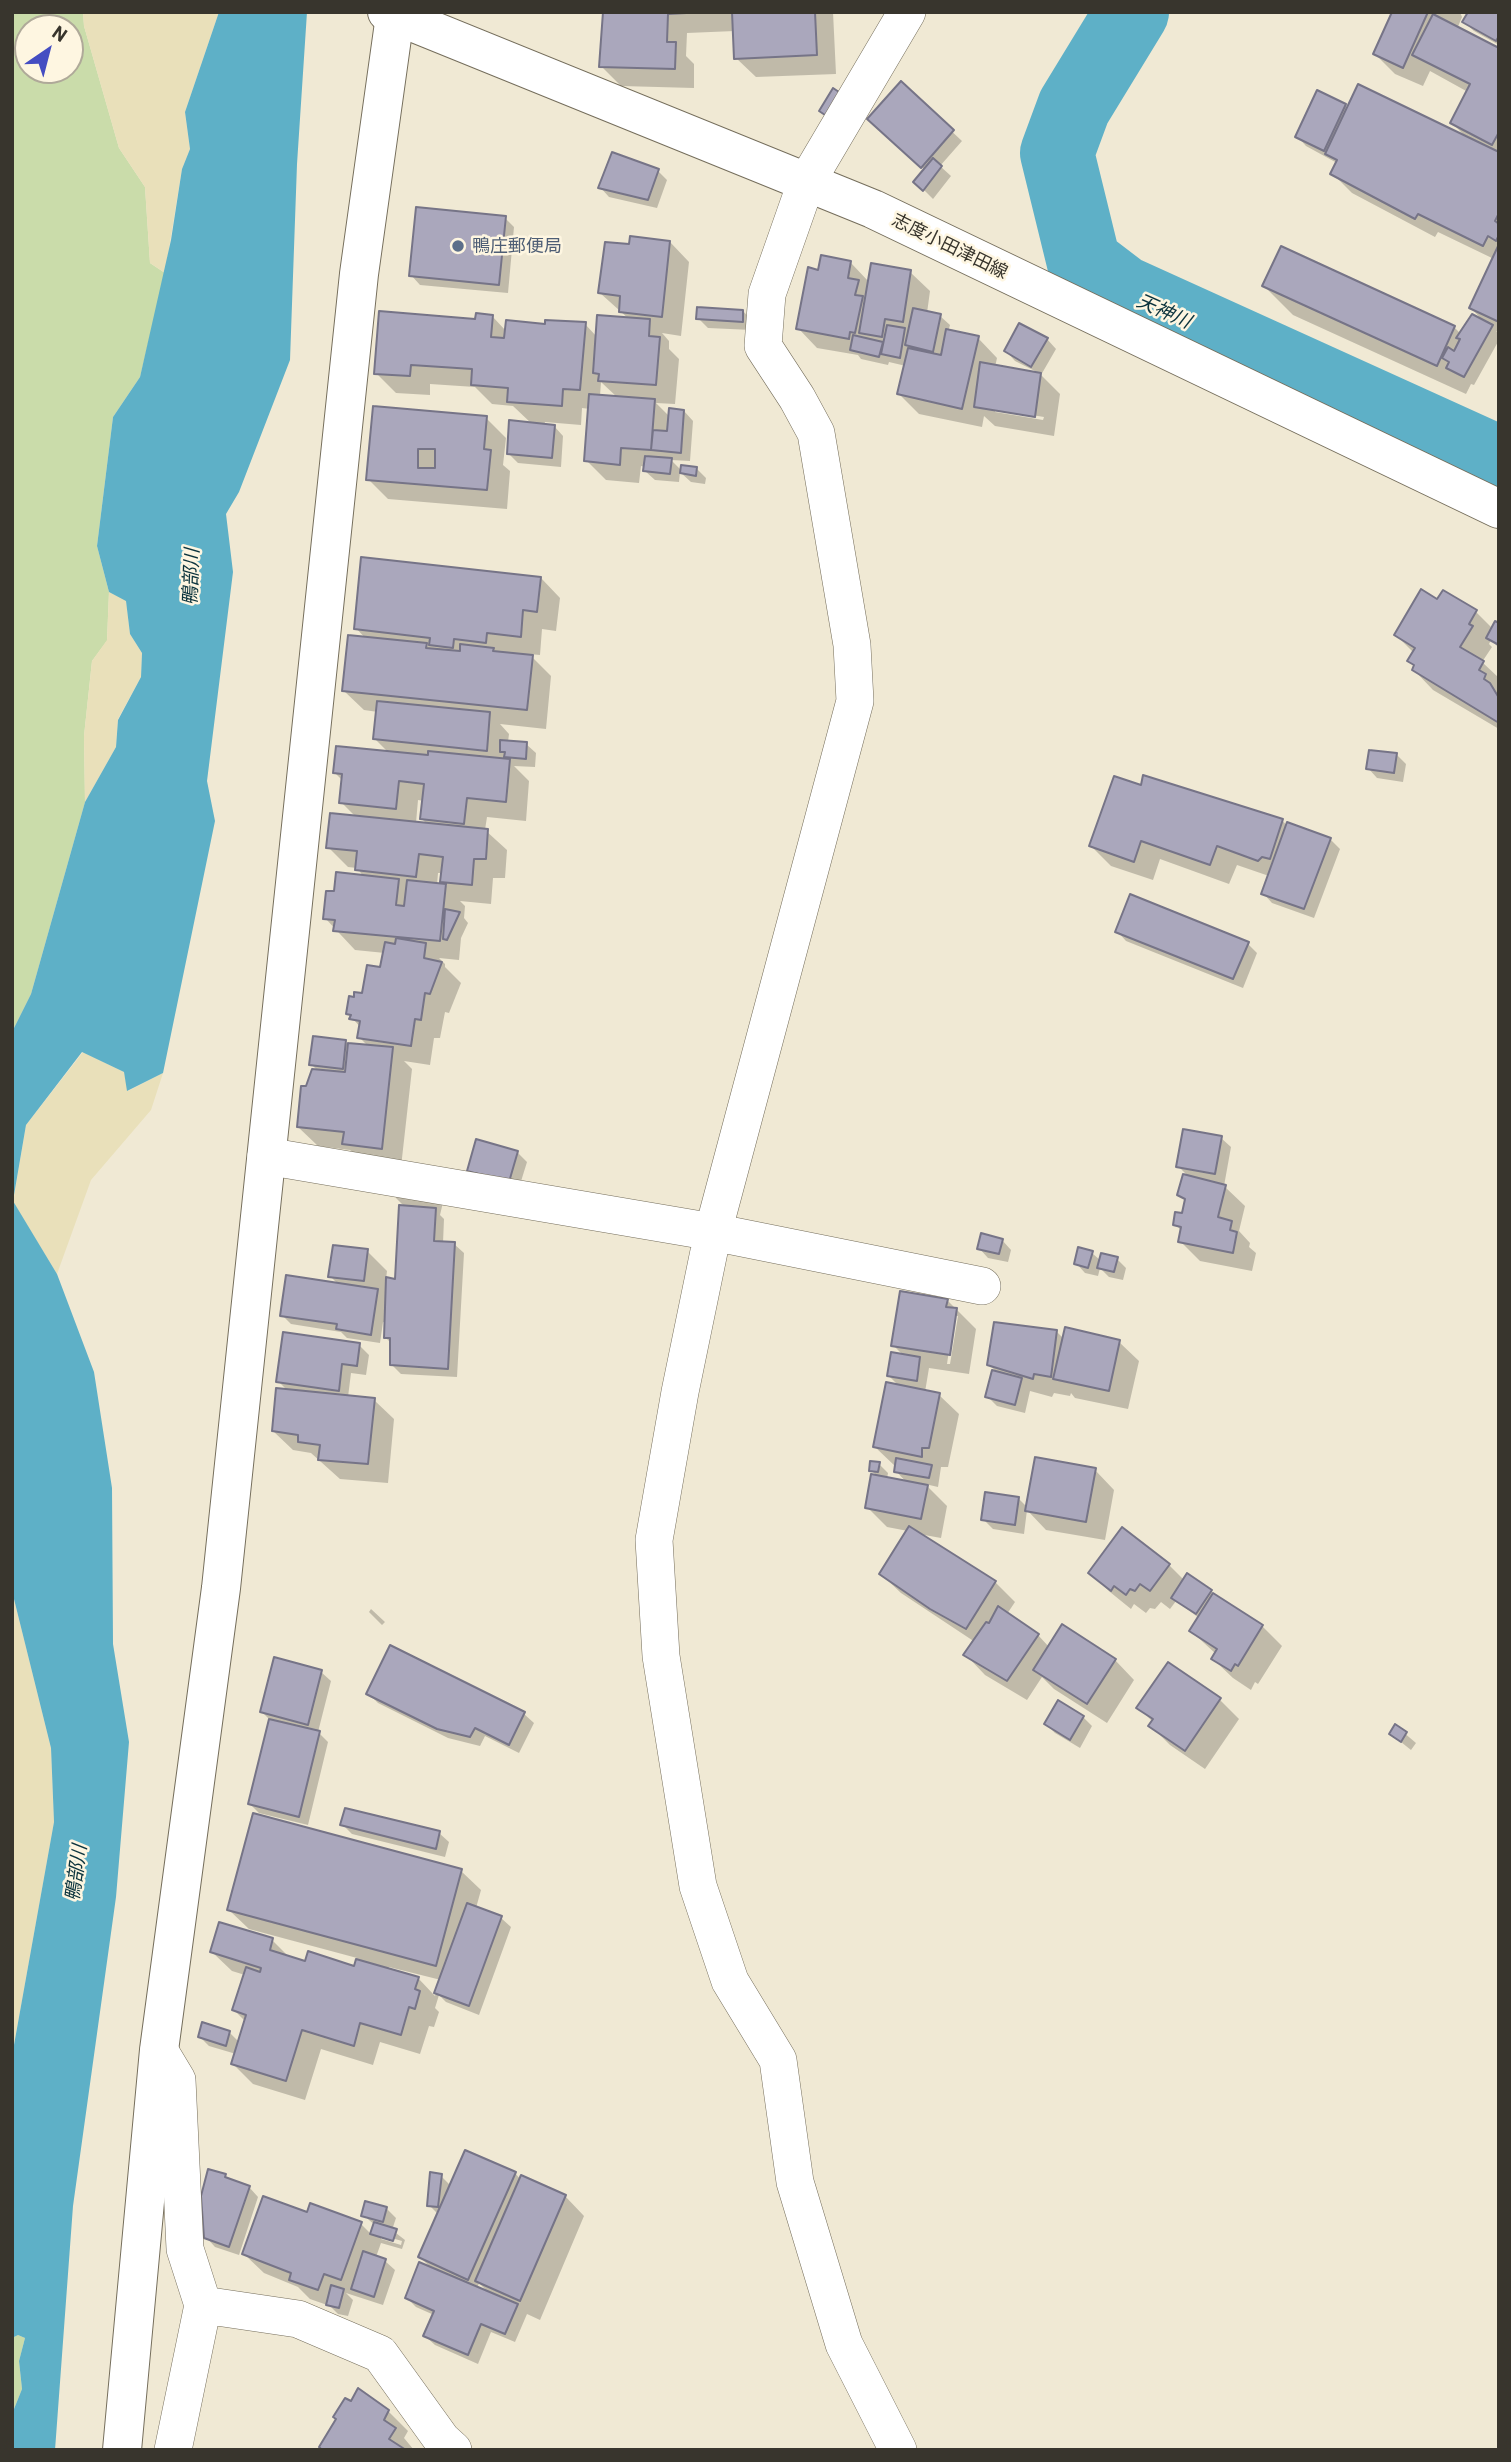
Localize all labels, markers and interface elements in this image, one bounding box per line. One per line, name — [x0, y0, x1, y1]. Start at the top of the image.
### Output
north arrow — [14, 14, 84, 84]
text: N — [48, 20, 72, 46]
street label: 志度小田津田線 — [889, 209, 1011, 283]
place label: 鴨庄郵便局 — [472, 235, 562, 257]
marker: 鴨庄郵便局 — [450, 238, 466, 254]
water label: 天神川 — [1133, 289, 1195, 333]
water label: 鴨部川 — [179, 548, 203, 606]
water label: 鴨部川 — [61, 1843, 91, 1903]

